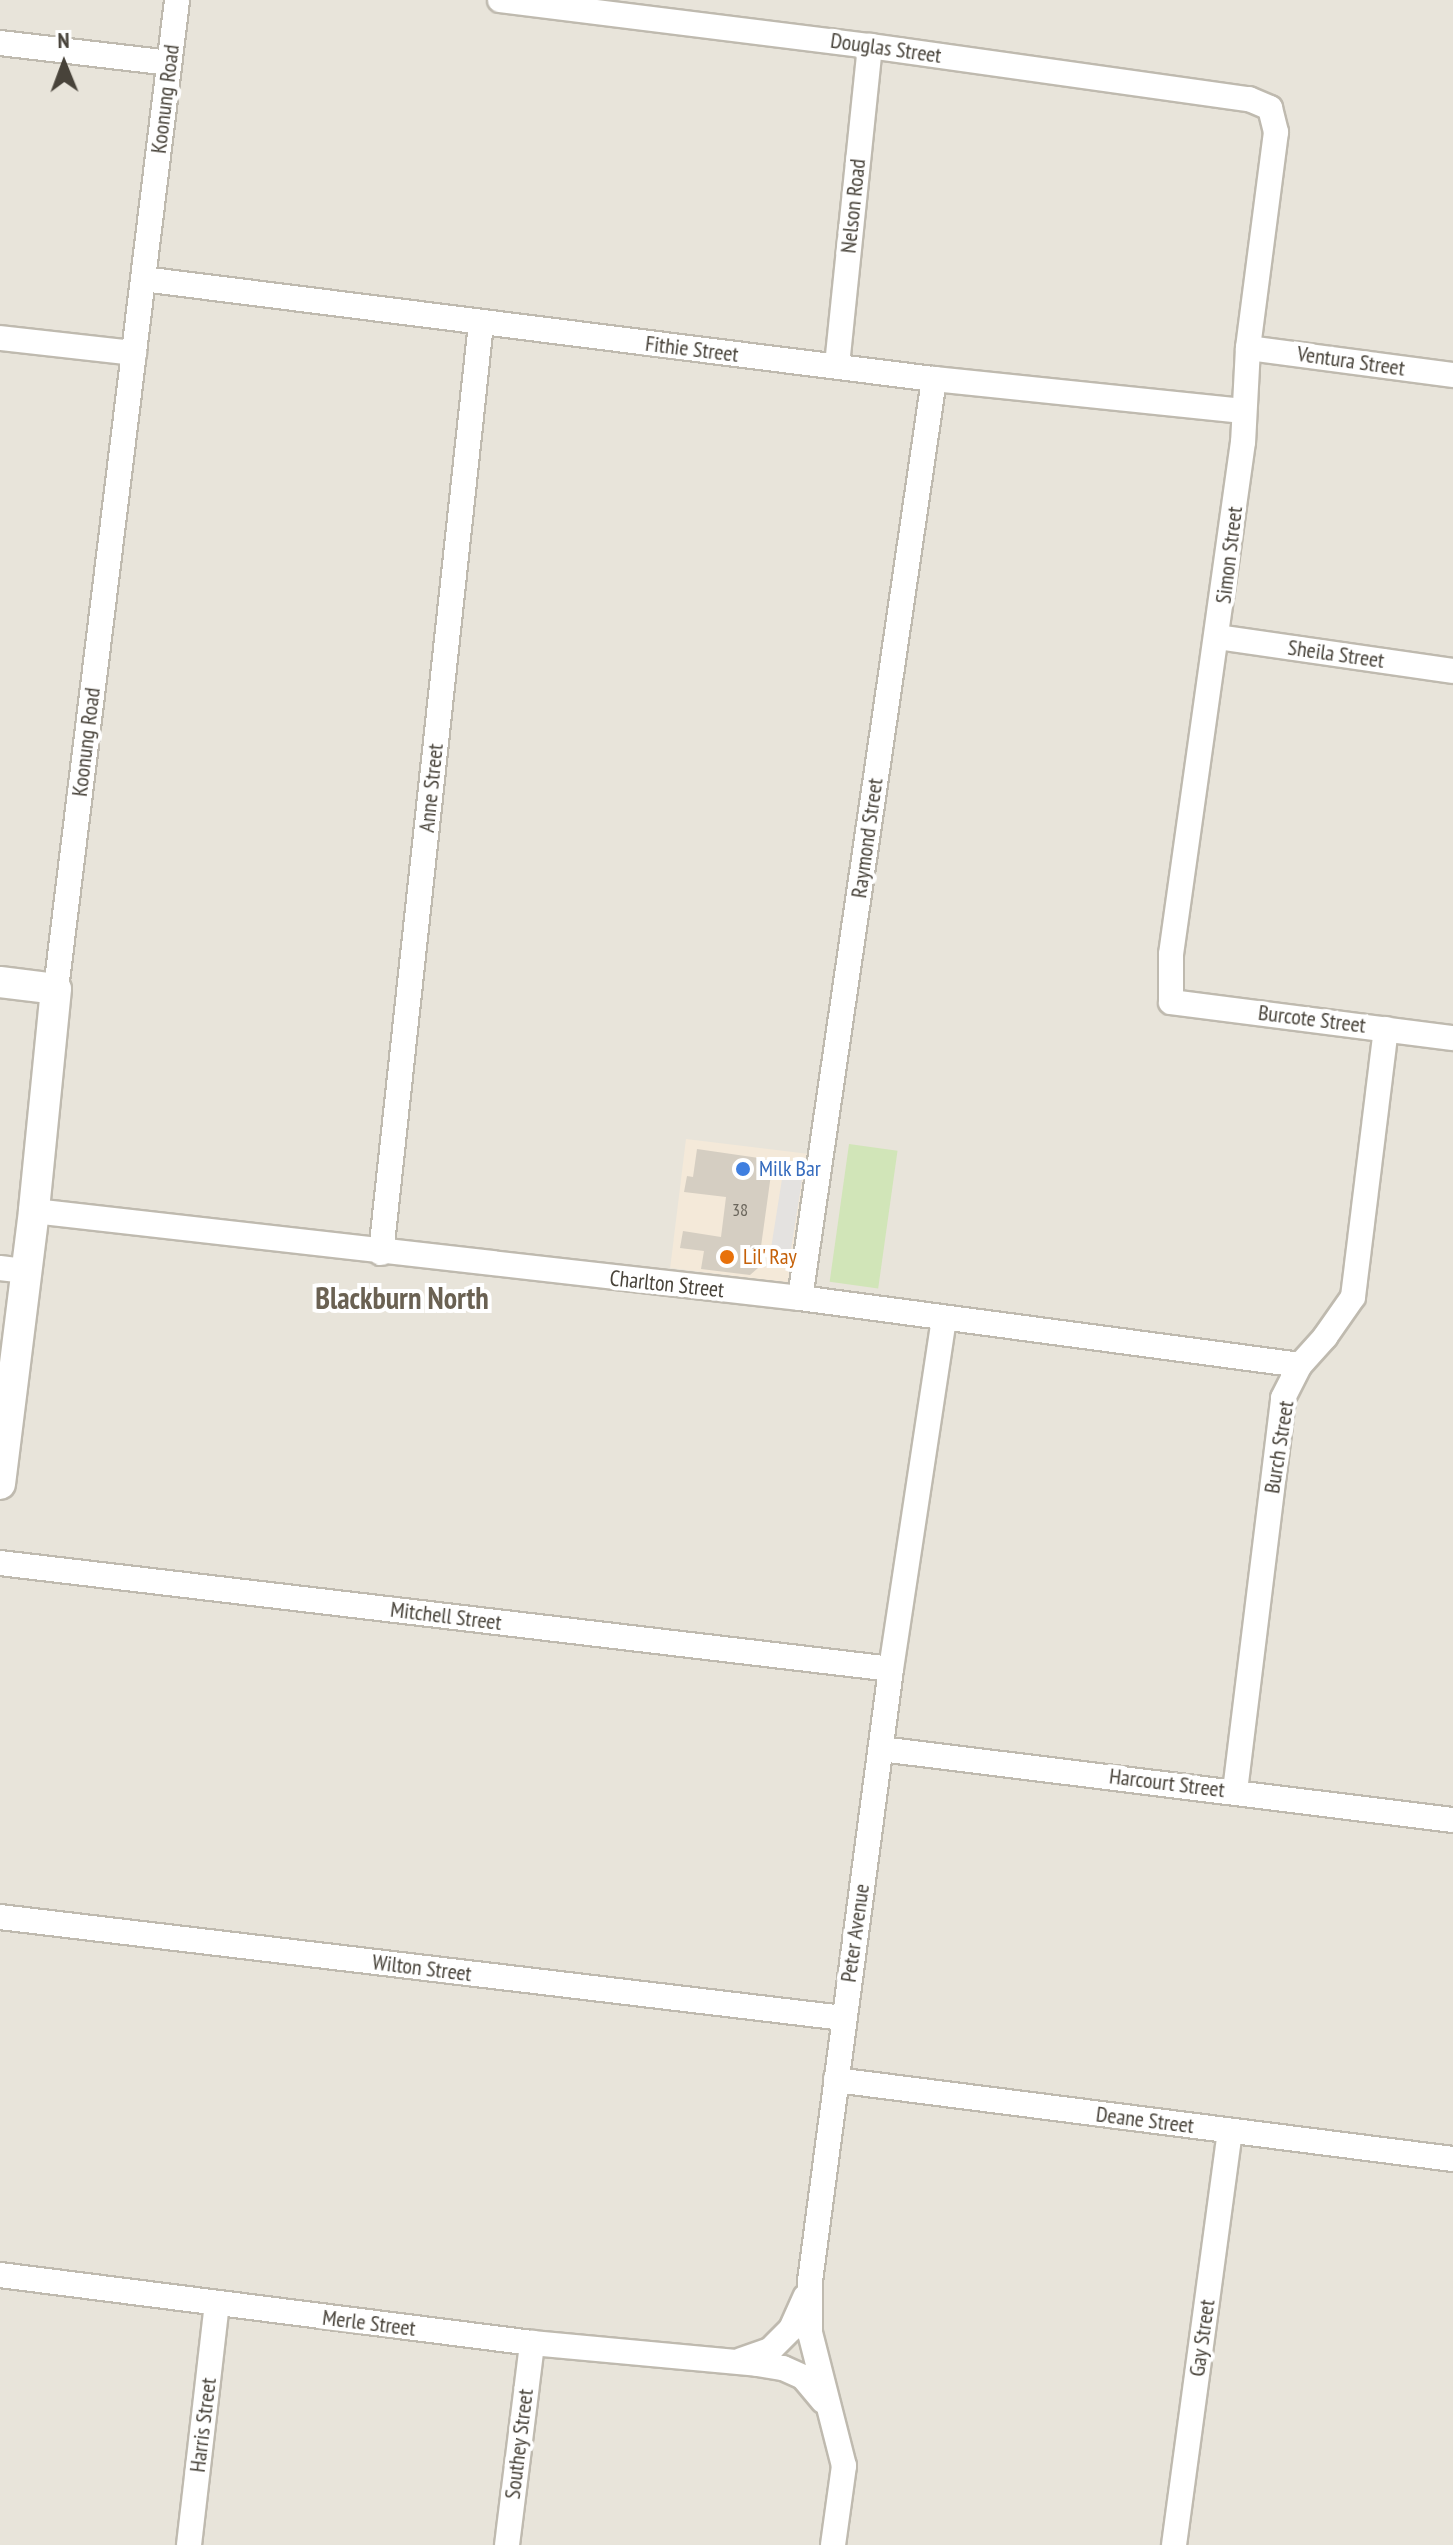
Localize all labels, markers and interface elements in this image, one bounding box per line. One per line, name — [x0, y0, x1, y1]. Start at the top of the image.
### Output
north arrow — [24, 24, 104, 104]
text: N — [57, 26, 70, 54]
street label: Douglas Street — [829, 27, 943, 69]
street label: Koonung Road — [145, 43, 185, 155]
street label: Nelson Road — [835, 157, 871, 255]
street label: Fithie Street — [644, 330, 740, 368]
street label: Ventura Street — [1295, 340, 1407, 382]
street label: Simon Street — [1210, 505, 1248, 605]
street label: Sheila Street — [1286, 634, 1386, 674]
street label: Koonung Road — [66, 686, 106, 798]
street label: Anne Street — [413, 742, 449, 834]
street label: Raymond Street — [846, 776, 888, 900]
street label: Burcote Street — [1257, 999, 1367, 1039]
place label: Milk Bar — [759, 1156, 821, 1182]
marker: Milk Bar — [734, 1160, 752, 1178]
house number: 38 — [732, 1199, 748, 1221]
place label: Lil' Ray — [743, 1244, 798, 1270]
marker: Lil' Ray — [718, 1248, 736, 1266]
street label: Charlton Street — [608, 1265, 726, 1303]
district label: Blackburn North — [315, 1280, 489, 1316]
street label: Burch Street — [1259, 1399, 1299, 1495]
street label: Mitchell Street — [389, 1596, 503, 1636]
street label: Harcourt Street — [1108, 1763, 1226, 1803]
street label: Peter Avenue — [835, 1882, 875, 1984]
street label: Wilton Street — [371, 1949, 473, 1987]
street label: Deane Street — [1095, 2101, 1195, 2139]
street label: Gay Street — [1183, 2297, 1221, 2379]
street label: Merle Street — [321, 2304, 417, 2342]
street label: Harris Street — [184, 2376, 222, 2474]
street label: Southey Street — [499, 2387, 539, 2501]

